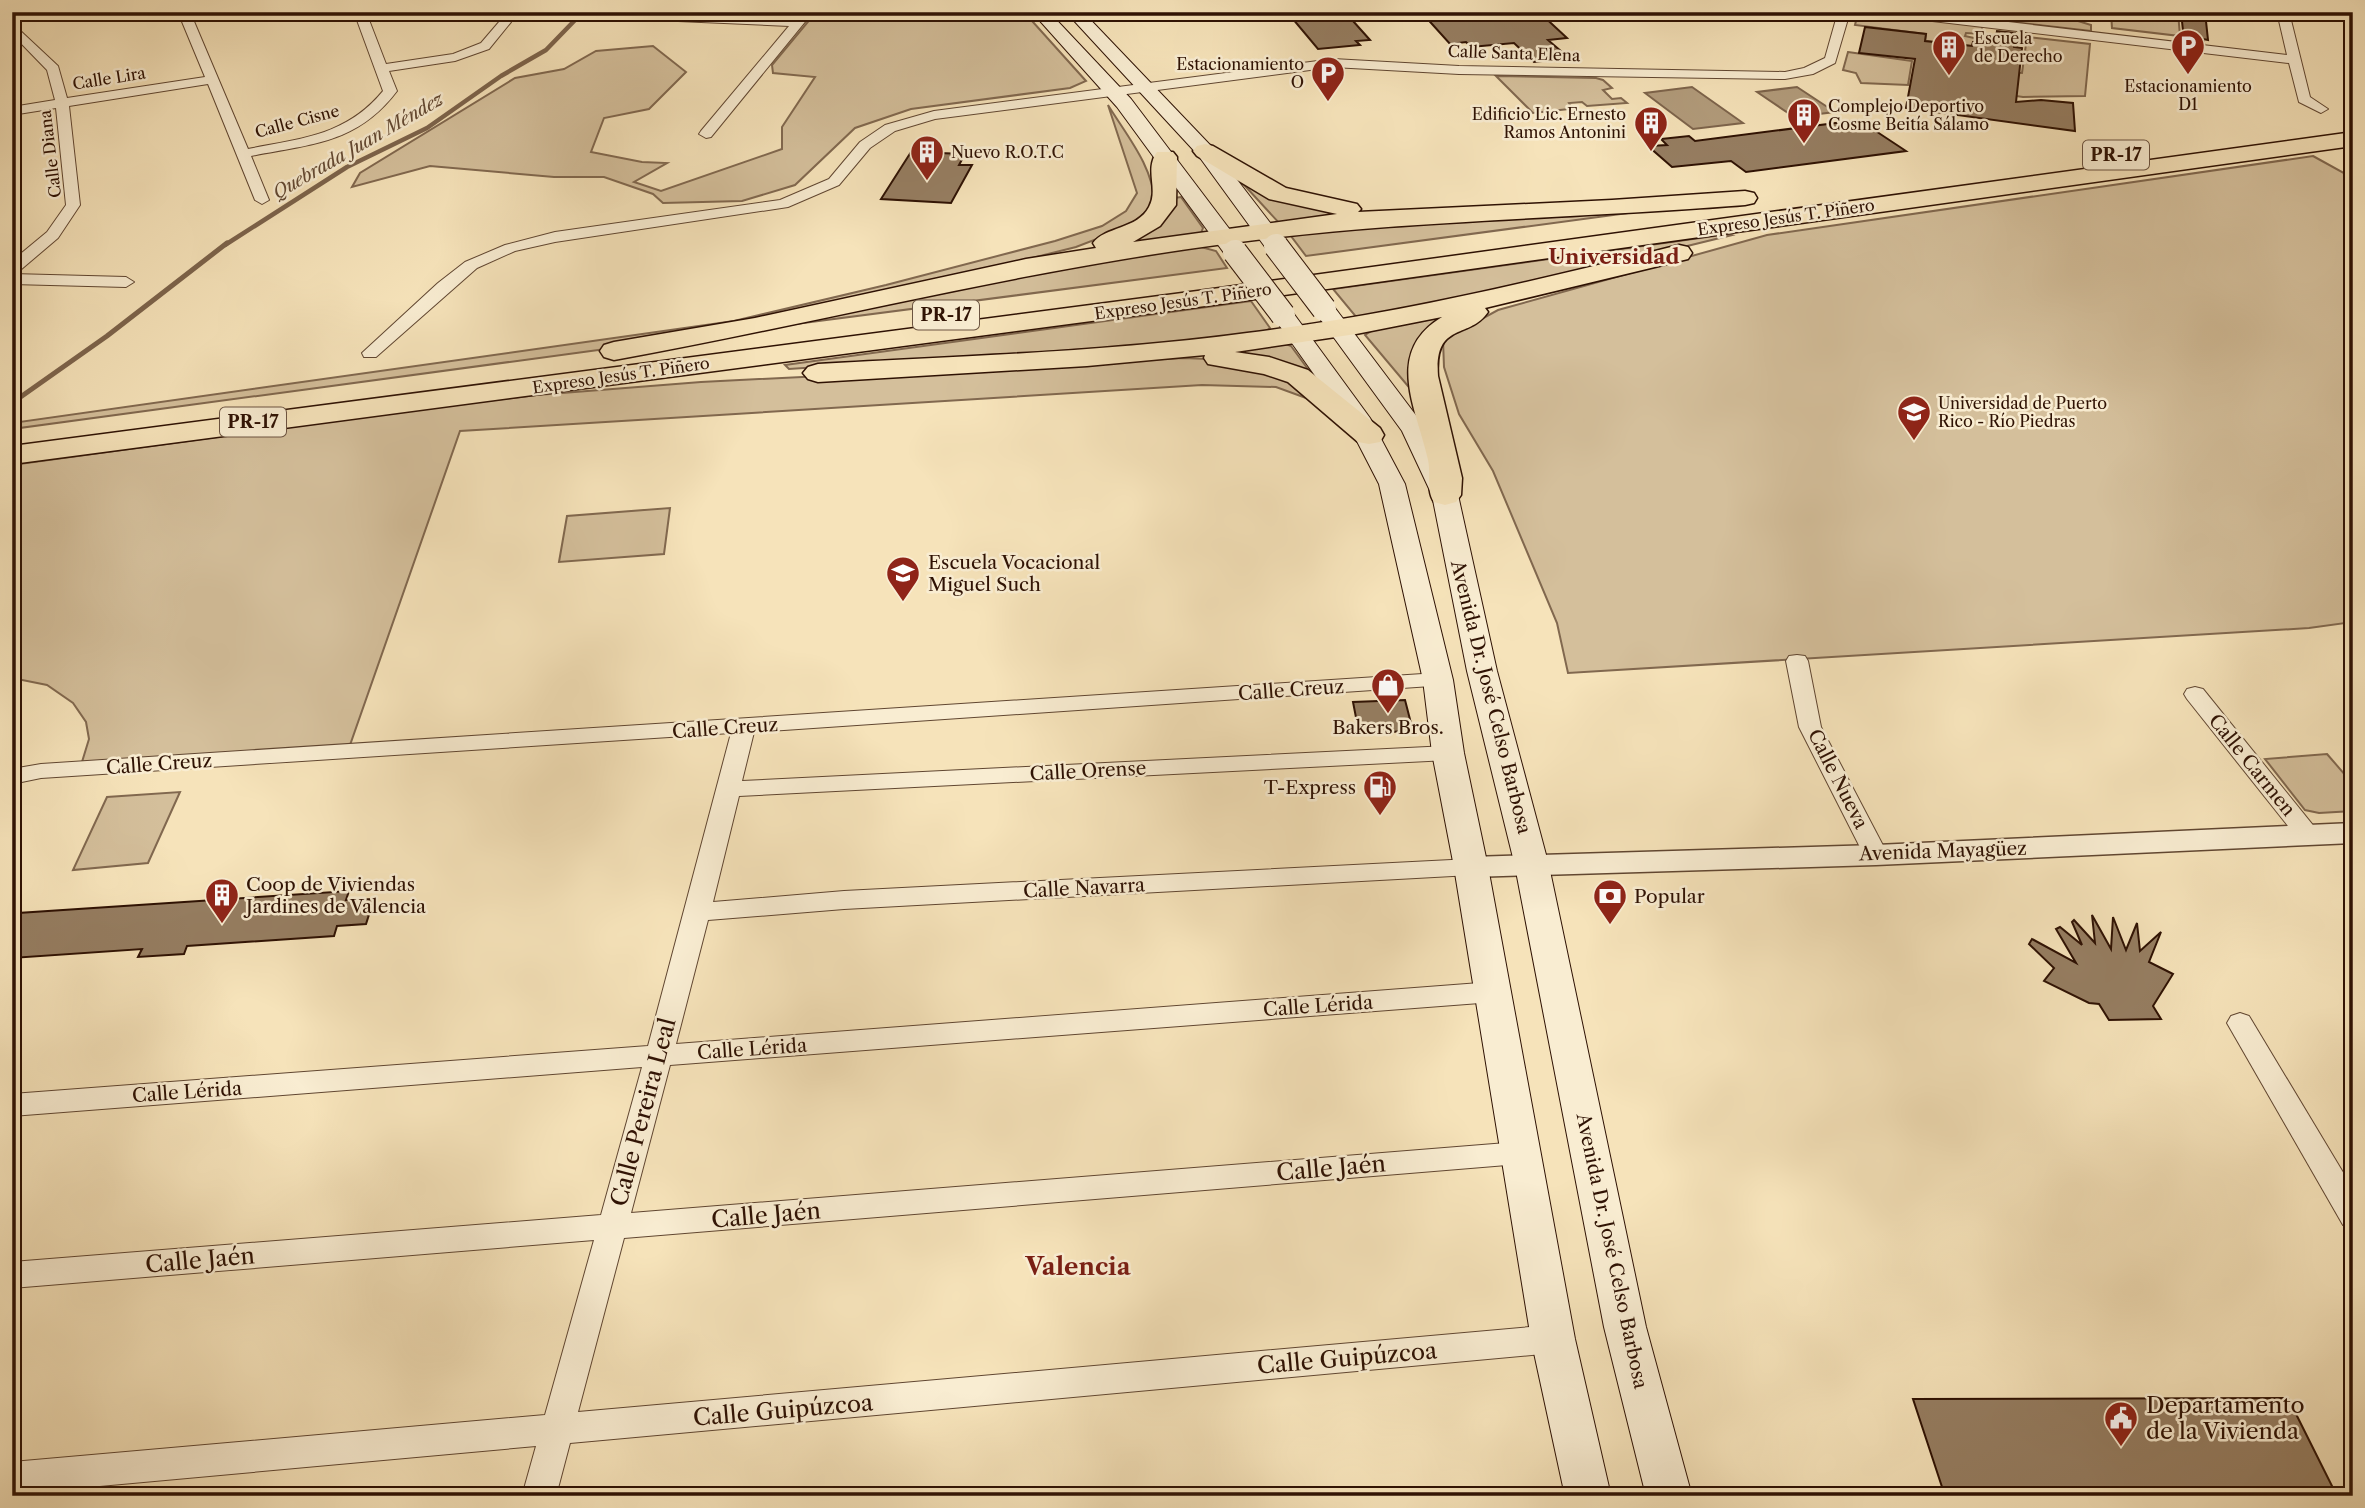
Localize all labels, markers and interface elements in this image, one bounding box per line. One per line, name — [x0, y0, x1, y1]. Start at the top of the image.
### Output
parking icon: Estacionamiento D1 — [2169, 27, 2207, 76]
building icon: Escuela de Derecho — [1930, 28, 1968, 77]
place label: Escuela de Derecho — [1974, 28, 2063, 66]
street label: Calle Santa Elena — [1447, 41, 1581, 65]
place label: Estacionamiento O — [1176, 54, 1304, 92]
parking icon: Estacionamiento O — [1309, 54, 1347, 103]
street label: Calle Lira — [71, 62, 148, 94]
place label: Estacionamiento D1 — [2124, 76, 2252, 114]
water label: Quebrada Juan Méndez — [269, 87, 449, 204]
building icon: Complejo Deportivo Cosme Beitía Sálamo — [1785, 96, 1823, 145]
place label: Complejo Deportivo Cosme Beitía Sálamo — [1828, 96, 1989, 134]
street label: Calle Cisne — [253, 100, 341, 142]
place label: Edificio Lic. Ernesto Ramos Antonini — [1472, 104, 1626, 142]
building icon: Edificio Lic. Ernesto Ramos Antonini — [1632, 104, 1670, 153]
street label: Calle Diana — [35, 108, 65, 199]
building icon: Nuevo R.O.T.C — [908, 133, 946, 182]
road number: PR-17 — [2083, 140, 2149, 170]
place label: Nuevo R.O.T.C — [951, 142, 1064, 162]
street label: Expreso Jesús T. Piñero — [1696, 195, 1876, 239]
district label: Universidad — [1549, 244, 1679, 269]
street label: Expreso Jesús T. Piñero — [1093, 279, 1273, 323]
road number: PR-17 — [913, 300, 979, 330]
street label: Expreso Jesús T. Piñero — [531, 353, 711, 397]
school or university icon: Universidad de Puerto Rico - Río Piedras — [1895, 393, 1933, 442]
place label: Universidad de Puerto Rico - Río Piedras — [1938, 393, 2107, 431]
road number: PR-17 — [220, 408, 286, 436]
place label: Escuela Vocacional Miguel Such — [928, 551, 1100, 596]
school or university icon: Escuela Vocacional Miguel Such — [884, 554, 922, 603]
street label: Avenida Dr. José Celso Barbosa — [1446, 557, 1536, 836]
shop icon: Bakers Bros. — [1369, 666, 1407, 715]
street label: Calle Creuz — [1237, 675, 1345, 705]
street label: Calle Carmen — [2204, 709, 2300, 821]
street label: Calle Creuz — [671, 713, 779, 743]
place label: Bakers Bros. — [1332, 716, 1444, 739]
street label: Calle Nueva — [1803, 725, 1873, 833]
street label: Calle Creuz — [105, 749, 213, 779]
street label: Calle Orense — [1029, 756, 1147, 786]
fuel station icon: T-Express — [1361, 768, 1399, 817]
place label: T-Express — [1264, 776, 1356, 799]
street label: Avenida Mayagüez — [1858, 837, 2027, 865]
place label: Coop de Viviendas Jardines de Valencia — [243, 873, 426, 918]
street label: Calle Navarra — [1022, 873, 1146, 903]
building icon: Coop de Viviendas Jardines de Valencia — [203, 876, 241, 925]
bank icon: Popular — [1591, 877, 1629, 926]
place label: Popular — [1634, 885, 1705, 908]
street label: Calle Lérida — [1262, 991, 1374, 1021]
street label: Calle Pereira Leal — [604, 1015, 682, 1209]
street label: Calle Lérida — [696, 1034, 808, 1064]
street label: Calle Lérida — [131, 1077, 243, 1107]
street label: Avenida Dr. José Celso Barbosa — [1571, 1110, 1652, 1391]
street label: Calle Jaén — [1275, 1149, 1387, 1187]
street label: Calle Jaén — [710, 1196, 822, 1234]
street label: Calle Jaén — [144, 1241, 256, 1279]
district label: Valencia — [1024, 1252, 1132, 1281]
street label: Calle Guipúzcoa — [1256, 1336, 1439, 1380]
street label: Calle Guipúzcoa — [692, 1388, 875, 1432]
place label: Departamento de la Vivienda — [2146, 1391, 2305, 1445]
public building icon: Departamento de la Vivienda — [2102, 1399, 2140, 1448]

